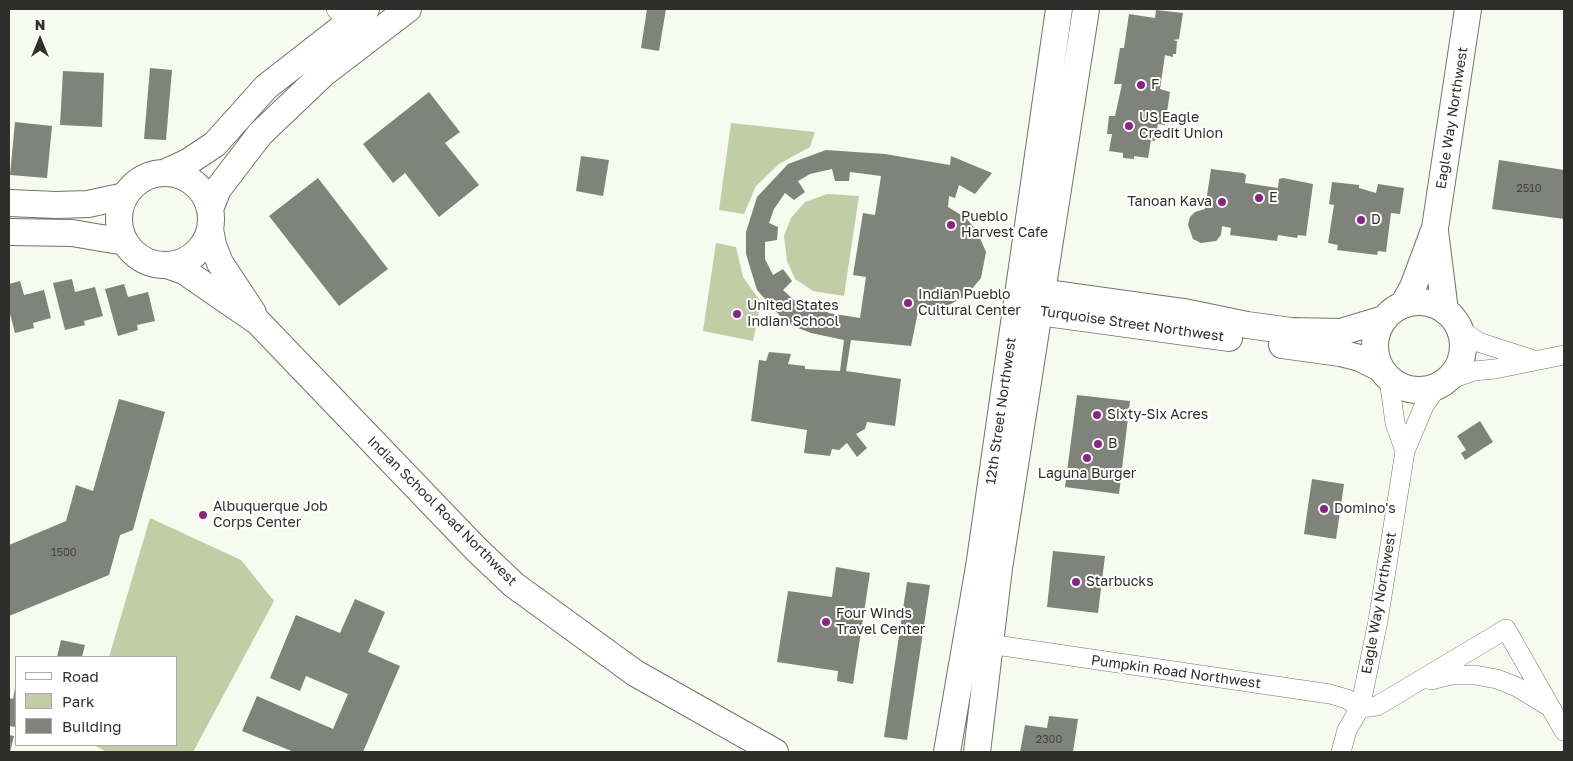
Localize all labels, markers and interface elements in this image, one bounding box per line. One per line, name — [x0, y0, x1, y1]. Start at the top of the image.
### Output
north arrow — [15, 15, 65, 65]
text: N — [35, 16, 45, 33]
street label: Eagle Way Northwest — [1432, 46, 1472, 190]
place label: F — [1151, 77, 1159, 93]
marker: F — [1135, 79, 1147, 91]
place label: US Eagle Credit Union — [1139, 110, 1223, 142]
marker: US Eagle Credit Union — [1123, 120, 1135, 132]
house number: 2510 — [1517, 182, 1541, 196]
place label: E — [1269, 190, 1278, 206]
marker: E — [1253, 192, 1265, 204]
place label: Tanoan Kava — [1127, 194, 1212, 210]
marker: Tanoan Kava — [1216, 196, 1228, 208]
place label: Pueblo Harvest Cafe — [961, 209, 1048, 242]
place label: D — [1371, 212, 1381, 228]
marker: D — [1355, 214, 1367, 226]
marker: Pueblo Harvest Cafe — [945, 219, 957, 231]
place label: Indian Pueblo Cultural Center — [918, 287, 1021, 320]
marker: Indian Pueblo Cultural Center — [902, 297, 914, 309]
place label: United States Indian School — [747, 298, 839, 331]
street label: Turquoise Street Northwest — [1039, 303, 1225, 345]
marker: United States Indian School — [731, 308, 743, 320]
street label: 12th Street Northwest — [982, 336, 1020, 486]
place label: Sixty-Six Acres — [1107, 407, 1208, 423]
marker: Sixty-Six Acres — [1091, 409, 1103, 421]
street label: Indian School Road Northwest — [364, 433, 520, 589]
place label: B — [1108, 436, 1117, 452]
marker: B — [1092, 438, 1104, 450]
marker: Laguna Burger — [1081, 452, 1093, 464]
place label: Laguna Burger — [1038, 466, 1136, 482]
place label: Albuquerque Job Corps Center — [213, 499, 328, 532]
place label: Domino's — [1334, 501, 1396, 517]
marker: Domino's — [1318, 503, 1330, 515]
marker: Albuquerque Job Corps Center — [197, 509, 209, 521]
street label: Eagle Way Northwest — [1358, 531, 1400, 675]
house number: 1500 — [51, 546, 77, 560]
place label: Starbucks — [1086, 574, 1154, 590]
marker: Starbucks — [1070, 576, 1082, 588]
place label: Four Winds Travel Center — [836, 606, 925, 638]
marker: Four Winds Travel Center — [820, 616, 832, 628]
street label: Pumpkin Road Northwest — [1090, 652, 1262, 692]
legend — [15, 656, 178, 746]
text: Road — [62, 667, 99, 685]
text: Park — [62, 692, 94, 710]
text: Building — [62, 717, 122, 735]
house number: 2300 — [1036, 733, 1062, 747]

